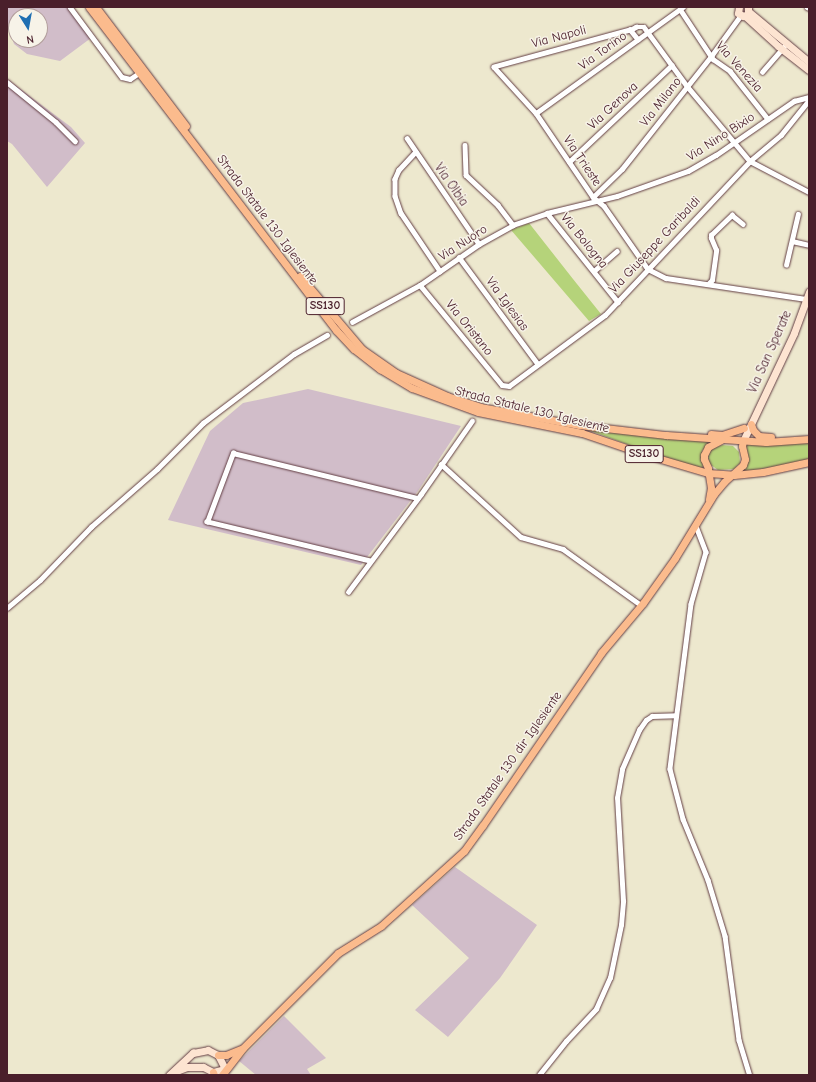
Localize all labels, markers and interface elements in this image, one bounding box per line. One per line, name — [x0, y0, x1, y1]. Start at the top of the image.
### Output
north arrow — [8, 8, 48, 48]
street label: Via Napoli — [530, 22, 588, 52]
street label: Via Torino — [576, 28, 630, 74]
text: N — [25, 32, 35, 46]
street label: Via Venezia — [712, 38, 766, 96]
street label: Via Milano — [637, 74, 685, 130]
street label: Via Genova — [585, 79, 641, 133]
street label: Via Nino Bixio — [684, 109, 758, 165]
street label: Via Trieste — [559, 133, 605, 189]
street label: Strada Statale 130 Iglesiente — [213, 152, 321, 288]
street label: Via Olbia — [431, 161, 471, 209]
street label: Via Giuseppe Garibaldi — [606, 193, 704, 297]
street label: Via Bologna — [557, 210, 611, 272]
street label: Via Nuoro — [436, 222, 490, 264]
street label: Via Iglesias — [482, 274, 532, 334]
road number: SS130 — [305, 296, 345, 316]
street label: Via Oristano — [442, 297, 496, 359]
street label: Via San Sperate — [745, 308, 795, 396]
street label: Strada Statale 130 Iglesiente — [453, 383, 611, 437]
road number: SS130 — [624, 444, 664, 464]
street label: Strada Statale 130 dir Iglesiente — [451, 689, 565, 843]

